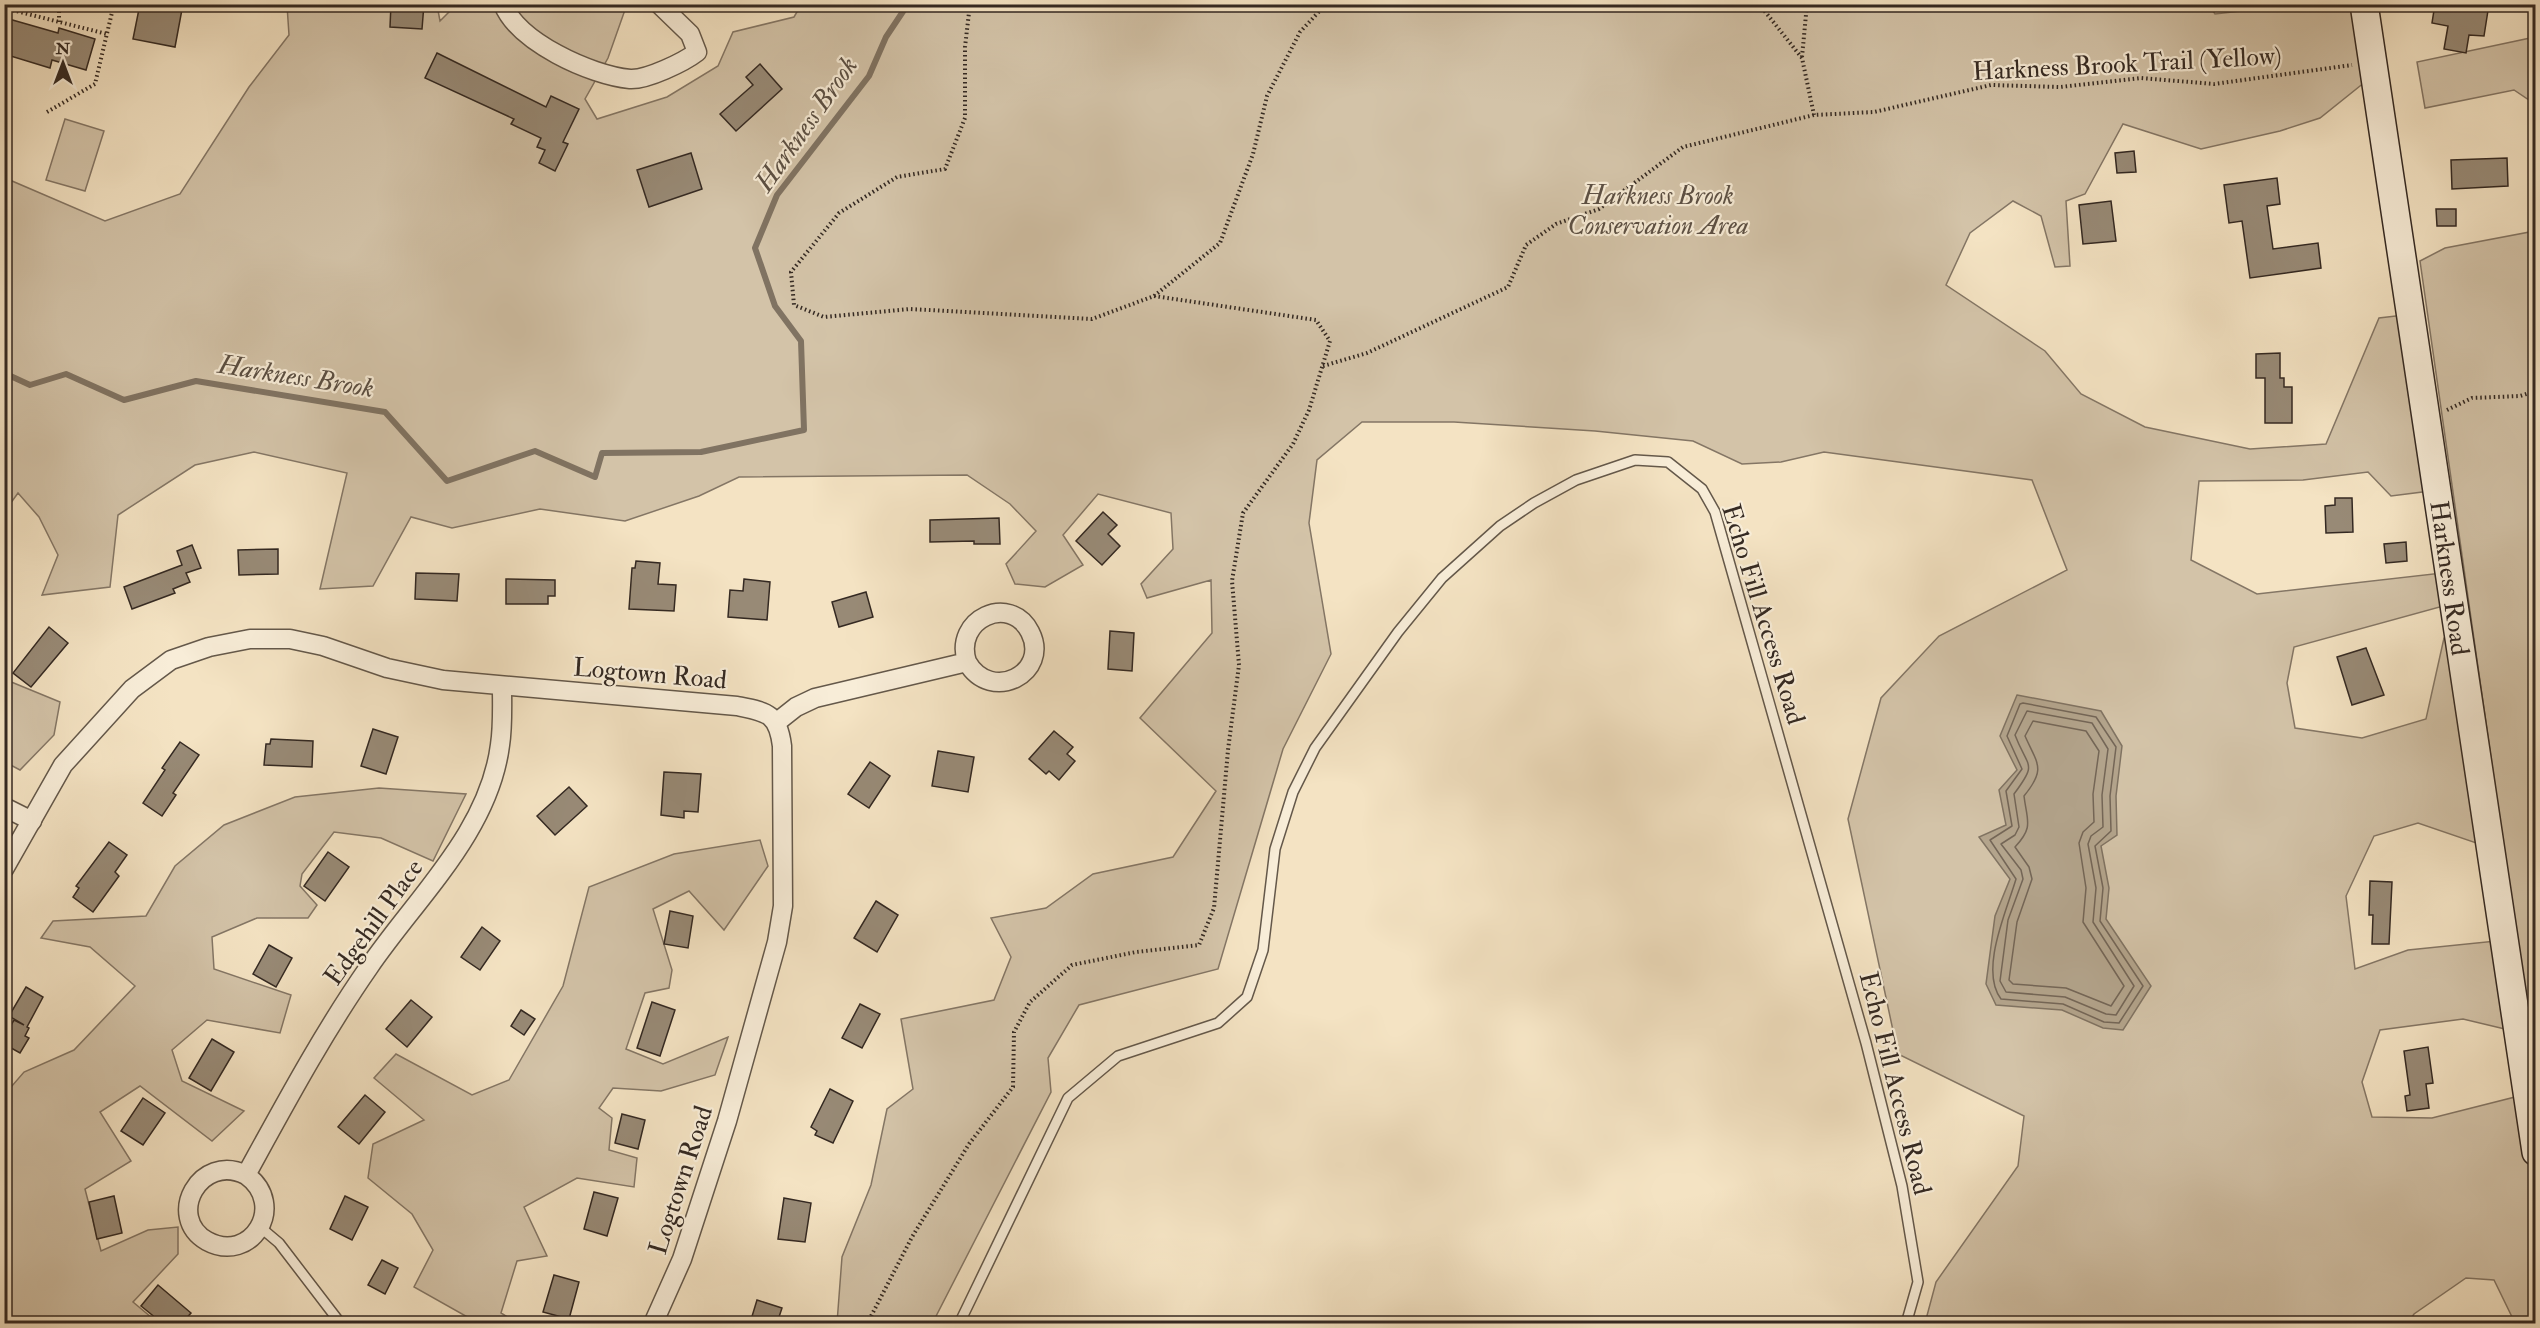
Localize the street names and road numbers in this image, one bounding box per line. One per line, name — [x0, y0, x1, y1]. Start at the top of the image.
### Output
street label: Harkness Brook Trail (Yellow) — [1972, 40, 2282, 88]
street label: Harkness Road — [2422, 499, 2476, 658]
street label: Echo Fill Access Road — [1714, 500, 1812, 728]
street label: Logtown Road — [572, 651, 728, 697]
street label: Edgehill Place — [317, 853, 430, 992]
street label: Echo Fill Access Road — [1852, 968, 1938, 1198]
street label: Logtown Road — [642, 1102, 720, 1259]

